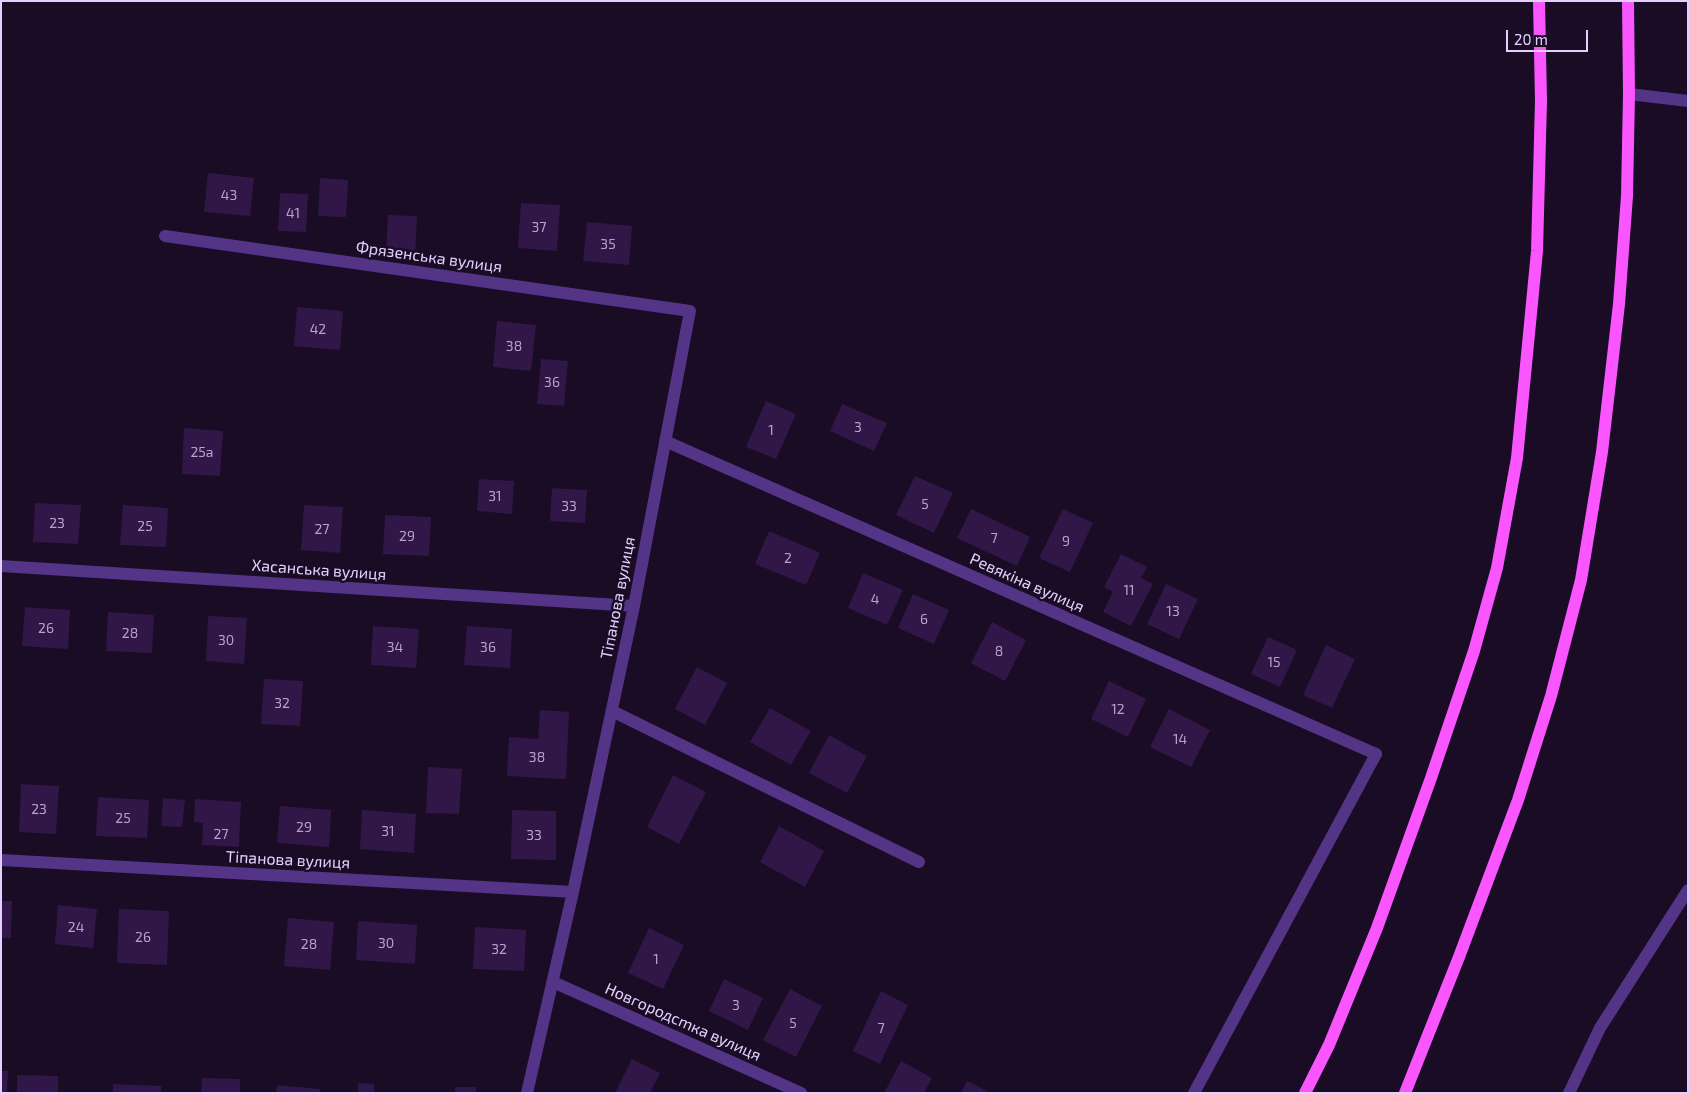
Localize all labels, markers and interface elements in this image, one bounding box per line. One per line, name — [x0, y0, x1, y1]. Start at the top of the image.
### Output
scale bar — [1509, 20, 1592, 52]
text: 20 m — [1514, 30, 1548, 48]
house number: 43 — [221, 187, 237, 203]
house number: 41 — [286, 205, 300, 221]
house number: 37 — [532, 219, 546, 235]
house number: 35 — [600, 236, 616, 252]
street label: Фрязенська вулиця — [355, 237, 503, 277]
house number: 42 — [310, 321, 326, 337]
house number: 38 — [506, 338, 522, 354]
house number: 36 — [544, 374, 560, 390]
house number: 3 — [854, 419, 862, 435]
house number: 1 — [768, 422, 774, 438]
house number: 25а — [190, 444, 214, 460]
house number: 31 — [488, 488, 502, 504]
house number: 5 — [921, 496, 929, 512]
house number: 33 — [561, 498, 577, 514]
house number: 23 — [49, 515, 65, 531]
house number: 25 — [137, 518, 153, 534]
house number: 27 — [314, 521, 330, 537]
house number: 29 — [399, 528, 415, 544]
house number: 7 — [990, 530, 998, 546]
house number: 9 — [1062, 533, 1070, 549]
street label: Тіпанова вулиця — [597, 535, 639, 661]
street label: Ревякiна вулиця — [967, 549, 1087, 617]
house number: 2 — [784, 550, 792, 566]
street label: Хасанська вулиця — [251, 556, 387, 584]
house number: 11 — [1123, 582, 1135, 598]
house number: 4 — [871, 591, 879, 607]
house number: 13 — [1166, 603, 1180, 619]
house number: 6 — [920, 611, 928, 627]
house number: 26 — [38, 620, 54, 636]
house number: 28 — [122, 625, 138, 641]
house number: 30 — [218, 632, 234, 648]
house number: 34 — [387, 639, 403, 655]
house number: 36 — [480, 639, 496, 655]
house number: 8 — [995, 643, 1003, 659]
house number: 15 — [1267, 654, 1281, 670]
house number: 32 — [274, 695, 290, 711]
house number: 12 — [1111, 701, 1125, 717]
house number: 14 — [1173, 731, 1187, 747]
house number: 38 — [529, 749, 545, 765]
house number: 23 — [31, 801, 47, 817]
house number: 25 — [115, 810, 131, 826]
house number: 29 — [296, 819, 312, 835]
house number: 31 — [381, 823, 395, 839]
house number: 27 — [213, 826, 229, 842]
house number: 33 — [526, 827, 542, 843]
street label: Тіпанова вулиця — [225, 847, 351, 873]
house number: 24 — [68, 919, 84, 935]
house number: 26 — [135, 929, 151, 945]
house number: 30 — [378, 935, 394, 951]
house number: 28 — [301, 936, 317, 952]
house number: 32 — [491, 941, 507, 957]
house number: 1 — [653, 951, 659, 967]
street label: Новгородсmка вулиця — [602, 979, 764, 1065]
house number: 3 — [732, 997, 740, 1013]
house number: 5 — [789, 1015, 797, 1031]
house number: 7 — [877, 1020, 885, 1036]

